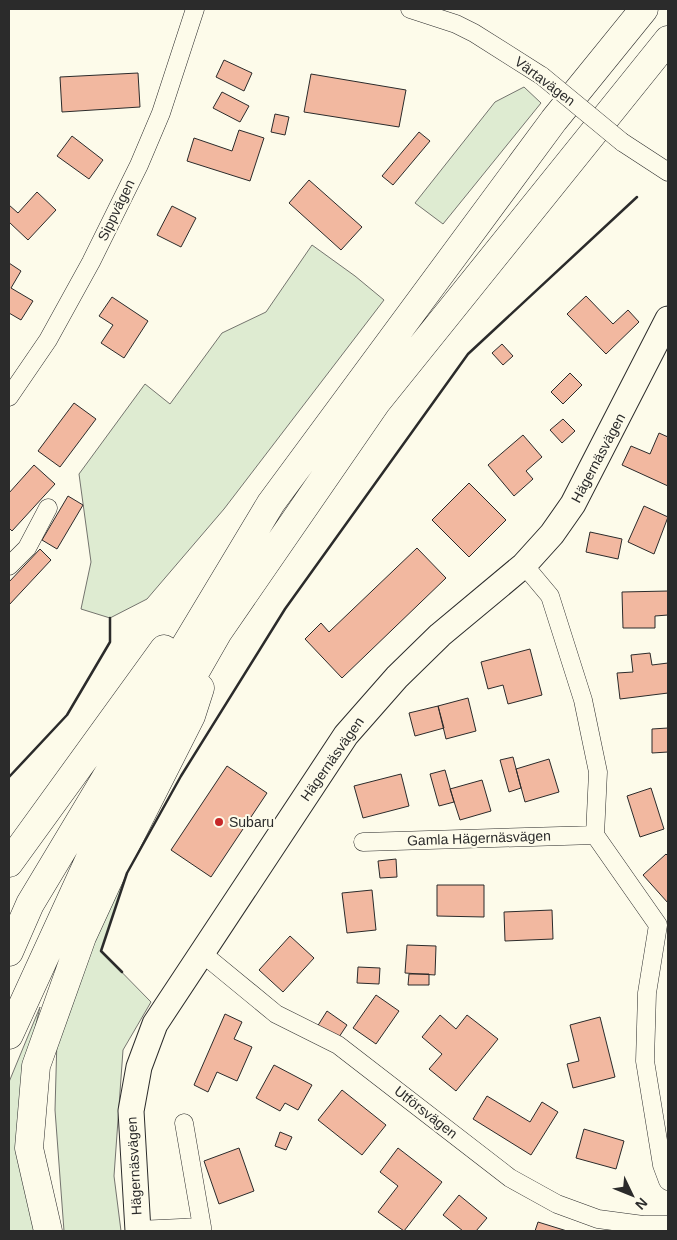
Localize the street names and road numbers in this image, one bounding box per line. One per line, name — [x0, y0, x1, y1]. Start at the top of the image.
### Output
street label: Värtavägen — [512, 53, 578, 109]
street label: Sippvägen — [94, 177, 138, 243]
street label: Hägernäsvägen — [568, 411, 628, 505]
street label: Hägernäsvägen — [297, 714, 367, 804]
street label: Gamla Hägernäsvägen — [407, 827, 551, 849]
street label: Utförsvägen — [391, 1082, 461, 1142]
street label: Hägernäsvägen — [123, 1116, 145, 1216]

